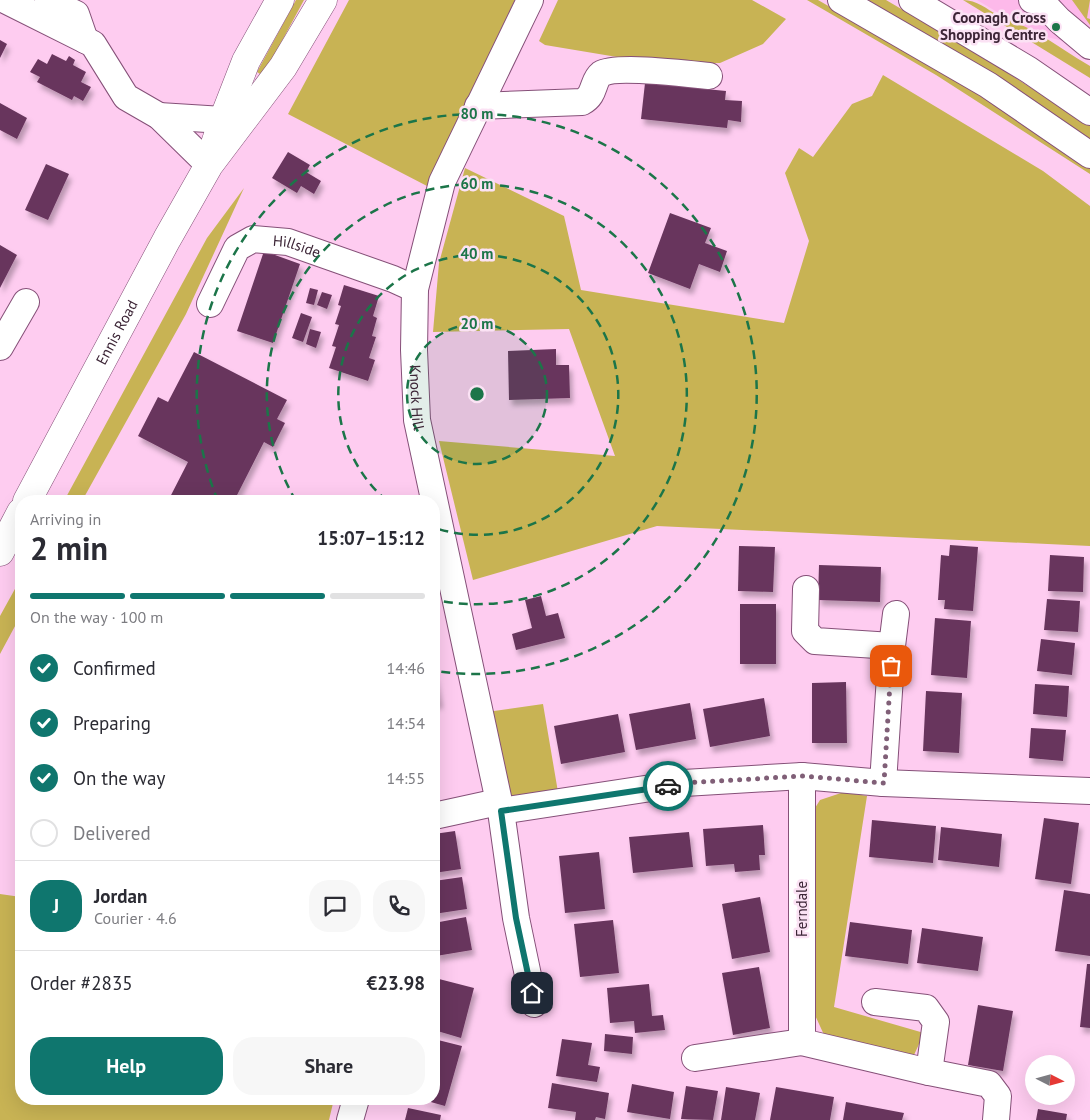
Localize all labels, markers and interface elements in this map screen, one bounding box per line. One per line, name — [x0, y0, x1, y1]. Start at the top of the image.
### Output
place label: Coonagh Cross Shopping Centre — [940, 8, 1046, 44]
marker: Coonagh Cross Shopping Centre — [1050, 21, 1062, 33]
text: 80 m — [461, 104, 493, 123]
text: 60 m — [461, 174, 493, 193]
street label: Hillside — [272, 231, 323, 262]
text: 40 m — [461, 244, 493, 263]
street label: Ennis Road — [92, 297, 142, 368]
text: 20 m — [461, 314, 493, 333]
street label: Knock Hill — [406, 364, 429, 432]
centre of rings — [468, 385, 486, 403]
text: Arriving in — [30, 509, 101, 529]
text: 15:07–15:12 — [317, 526, 425, 550]
text: 2 min — [30, 527, 108, 569]
text: On the way · 100 m — [30, 607, 163, 627]
pin — [870, 645, 912, 687]
icon: bag — [877, 652, 905, 680]
icon: check — [30, 654, 58, 682]
text: Confirmed — [73, 656, 156, 680]
text: 14:46 — [387, 658, 425, 678]
icon: check — [30, 709, 58, 737]
text: Preparing — [73, 711, 151, 735]
text: 14:54 — [387, 713, 425, 733]
courier — [643, 761, 693, 811]
icon: check — [30, 764, 58, 792]
text: On the way — [73, 766, 165, 790]
text: 14:55 — [387, 768, 425, 788]
icon: car — [654, 772, 682, 800]
text: Delivered — [73, 821, 151, 845]
button: chat — [309, 880, 361, 932]
button: phone — [373, 880, 425, 932]
street label: Ferndale — [792, 881, 811, 937]
text: Jordan — [94, 884, 147, 908]
text: J — [53, 894, 59, 918]
text: Courier · 4.6 — [94, 908, 177, 928]
text: Order #2835 — [30, 971, 133, 995]
text: €23.98 — [366, 971, 425, 995]
pin — [511, 972, 553, 1014]
icon: home — [518, 979, 546, 1007]
button: Help — [30, 1037, 223, 1095]
button: Share — [233, 1037, 425, 1095]
north arrow — [1025, 1055, 1075, 1105]
map controls — [1025, 1055, 1075, 1105]

